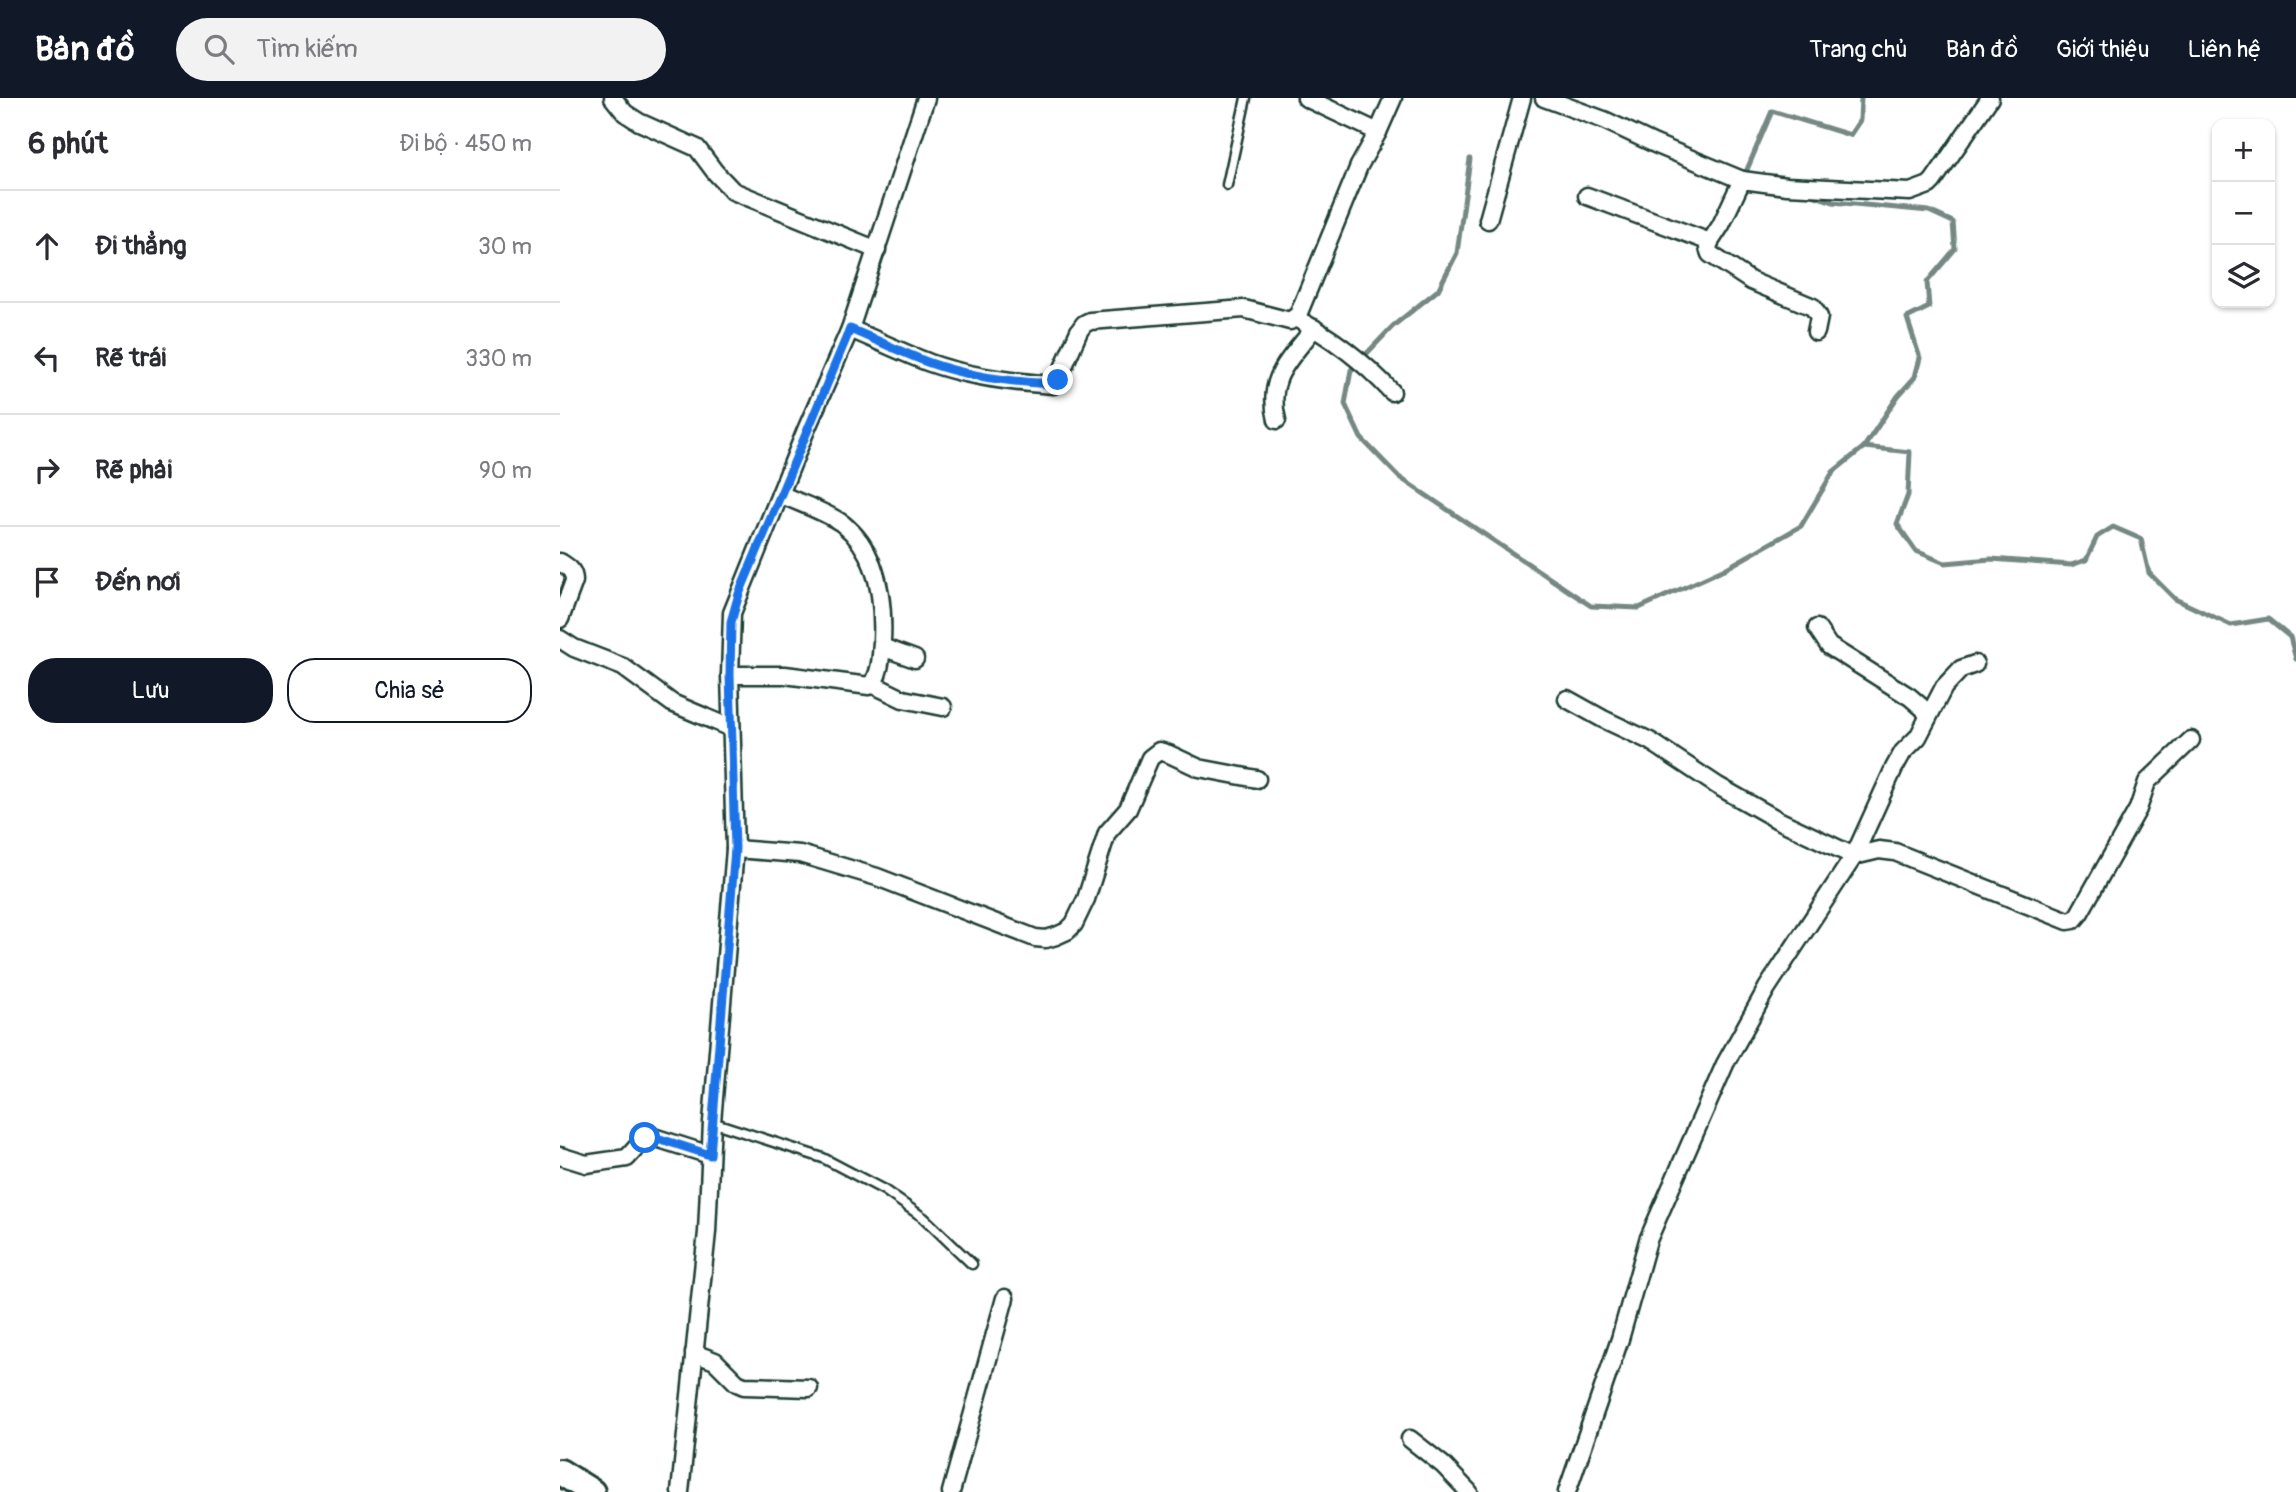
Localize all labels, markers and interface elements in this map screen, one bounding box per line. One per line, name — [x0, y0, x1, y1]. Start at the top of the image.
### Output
search box — [176, 18, 666, 81]
text: Bản đồ — [35, 29, 134, 70]
icon: search — [200, 30, 238, 68]
text: Tìm kiếm — [256, 33, 358, 65]
text: Trang chủ — [1809, 35, 1908, 64]
text: Bản đồ — [1946, 35, 2018, 64]
text: Giới thiệu — [2056, 35, 2150, 64]
text: Liên hệ — [2188, 35, 2261, 64]
map controls — [2212, 119, 2275, 308]
button: + — [2212, 119, 2275, 182]
text: 6 phút — [28, 125, 108, 162]
text: Đi bộ · 450 m — [399, 129, 532, 158]
button: − — [2212, 182, 2275, 245]
icon: ahead — [28, 227, 66, 265]
text: Đi thẳng — [95, 230, 187, 262]
text: 30 m — [478, 232, 532, 261]
button: layers — [2212, 245, 2275, 308]
icon: left — [28, 339, 66, 377]
text: Rẽ trái — [95, 342, 166, 374]
text: 330 m — [465, 344, 532, 373]
route end — [1042, 364, 1073, 395]
icon: right — [28, 451, 66, 489]
text: Rẽ phải — [95, 454, 172, 486]
text: 90 m — [479, 456, 532, 485]
icon: arrive — [28, 563, 66, 601]
text: Đến nơi — [95, 566, 180, 598]
button: Lưu — [28, 658, 273, 723]
button: Chia sẻ — [287, 658, 532, 723]
route start — [629, 1122, 660, 1153]

